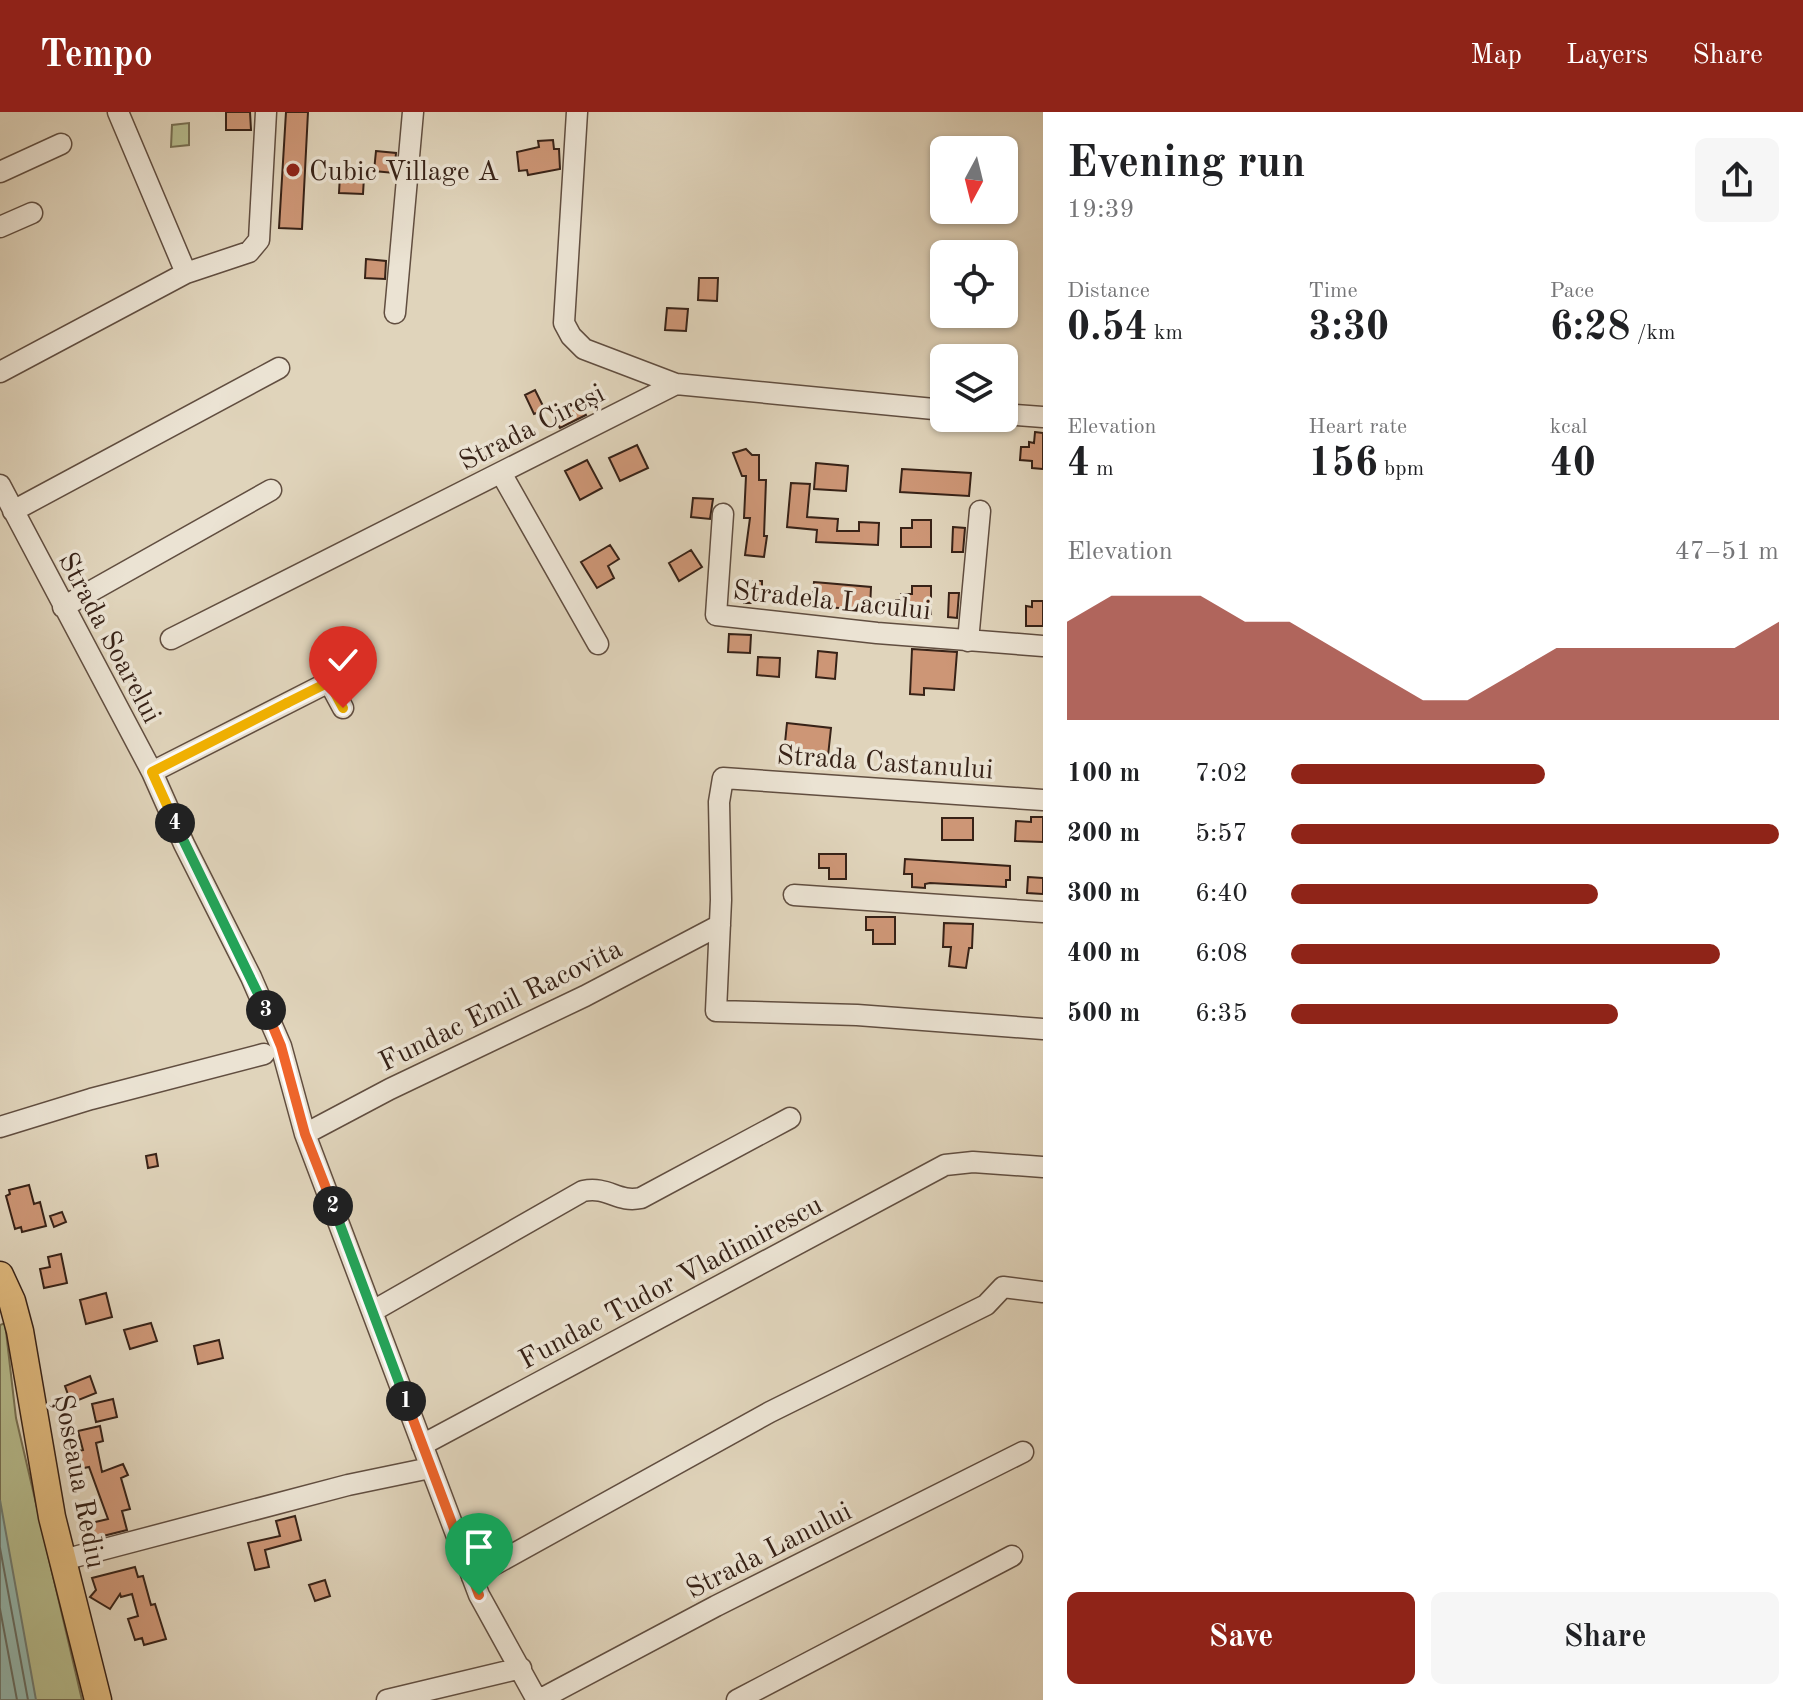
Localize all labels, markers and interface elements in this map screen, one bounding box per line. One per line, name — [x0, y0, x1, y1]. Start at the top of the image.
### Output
text: Tempo — [40, 37, 153, 75]
text: Map — [1470, 42, 1522, 70]
text: Layers — [1566, 42, 1648, 70]
text: Share — [1692, 42, 1763, 70]
north arrow — [930, 136, 1018, 224]
map controls — [930, 136, 1018, 432]
button: share — [1695, 138, 1779, 222]
text: Evening run — [1067, 142, 1305, 186]
place label: Cubic Village A — [309, 159, 499, 187]
marker: Cubic Village A — [284, 161, 302, 179]
text: 19:39 — [1067, 197, 1135, 223]
button: locate — [930, 240, 1018, 328]
text: Distance — [1067, 280, 1150, 302]
text: Time — [1308, 280, 1358, 302]
text: Pace — [1550, 280, 1594, 302]
text: 0.54 — [1067, 309, 1148, 349]
text: 3:30 — [1308, 309, 1389, 349]
text: 6:28 — [1550, 309, 1630, 349]
text: km — [1148, 322, 1183, 344]
text: /km — [1630, 322, 1675, 344]
button: layers — [930, 344, 1018, 432]
street label: Strada Cireși — [455, 380, 610, 477]
text: Elevation — [1067, 416, 1157, 438]
text: Heart rate — [1308, 416, 1407, 438]
text: kcal — [1550, 416, 1588, 438]
text: 4 — [1067, 445, 1090, 485]
text: 156 — [1308, 445, 1378, 485]
text: 40 — [1550, 445, 1596, 485]
text: m — [1090, 458, 1114, 480]
text: bpm — [1378, 458, 1424, 480]
text: Elevation — [1067, 539, 1173, 565]
text: 47–51 m — [1675, 539, 1779, 565]
street label: Strada Soarelui — [52, 549, 165, 728]
street label: Stradela Lacului — [731, 578, 932, 626]
pin — [309, 626, 377, 708]
icon: check — [321, 638, 365, 682]
street label: Strada Castanului — [775, 742, 994, 786]
text: 100 m — [1067, 761, 1140, 787]
text: 7:02 — [1195, 761, 1248, 787]
pin: 4 — [155, 803, 195, 843]
text: 4 — [169, 812, 181, 834]
text: 200 m — [1067, 821, 1140, 847]
text: 5:57 — [1195, 821, 1248, 847]
text: 300 m — [1067, 881, 1140, 907]
text: 6:40 — [1195, 881, 1248, 907]
street label: Fundac Emil Racovita — [375, 936, 628, 1078]
text: 400 m — [1067, 941, 1140, 967]
text: 6:08 — [1195, 941, 1248, 967]
pin: 3 — [246, 990, 286, 1030]
text: 3 — [260, 999, 272, 1021]
text: 500 m — [1067, 1001, 1140, 1027]
text: 6:35 — [1195, 1001, 1248, 1027]
pin: 2 — [313, 1186, 353, 1226]
street label: Fundac Tudor Vladimirescu — [515, 1192, 828, 1376]
text: 2 — [327, 1195, 339, 1217]
pin: 1 — [386, 1381, 426, 1421]
text: 1 — [400, 1390, 412, 1412]
street label: Șoseaua Rediu — [47, 1392, 109, 1571]
street label: Strada Lanului — [682, 1498, 857, 1605]
pin — [445, 1513, 513, 1595]
icon: arrive — [457, 1525, 501, 1569]
button: Save — [1067, 1592, 1415, 1684]
button: Share — [1431, 1592, 1779, 1684]

